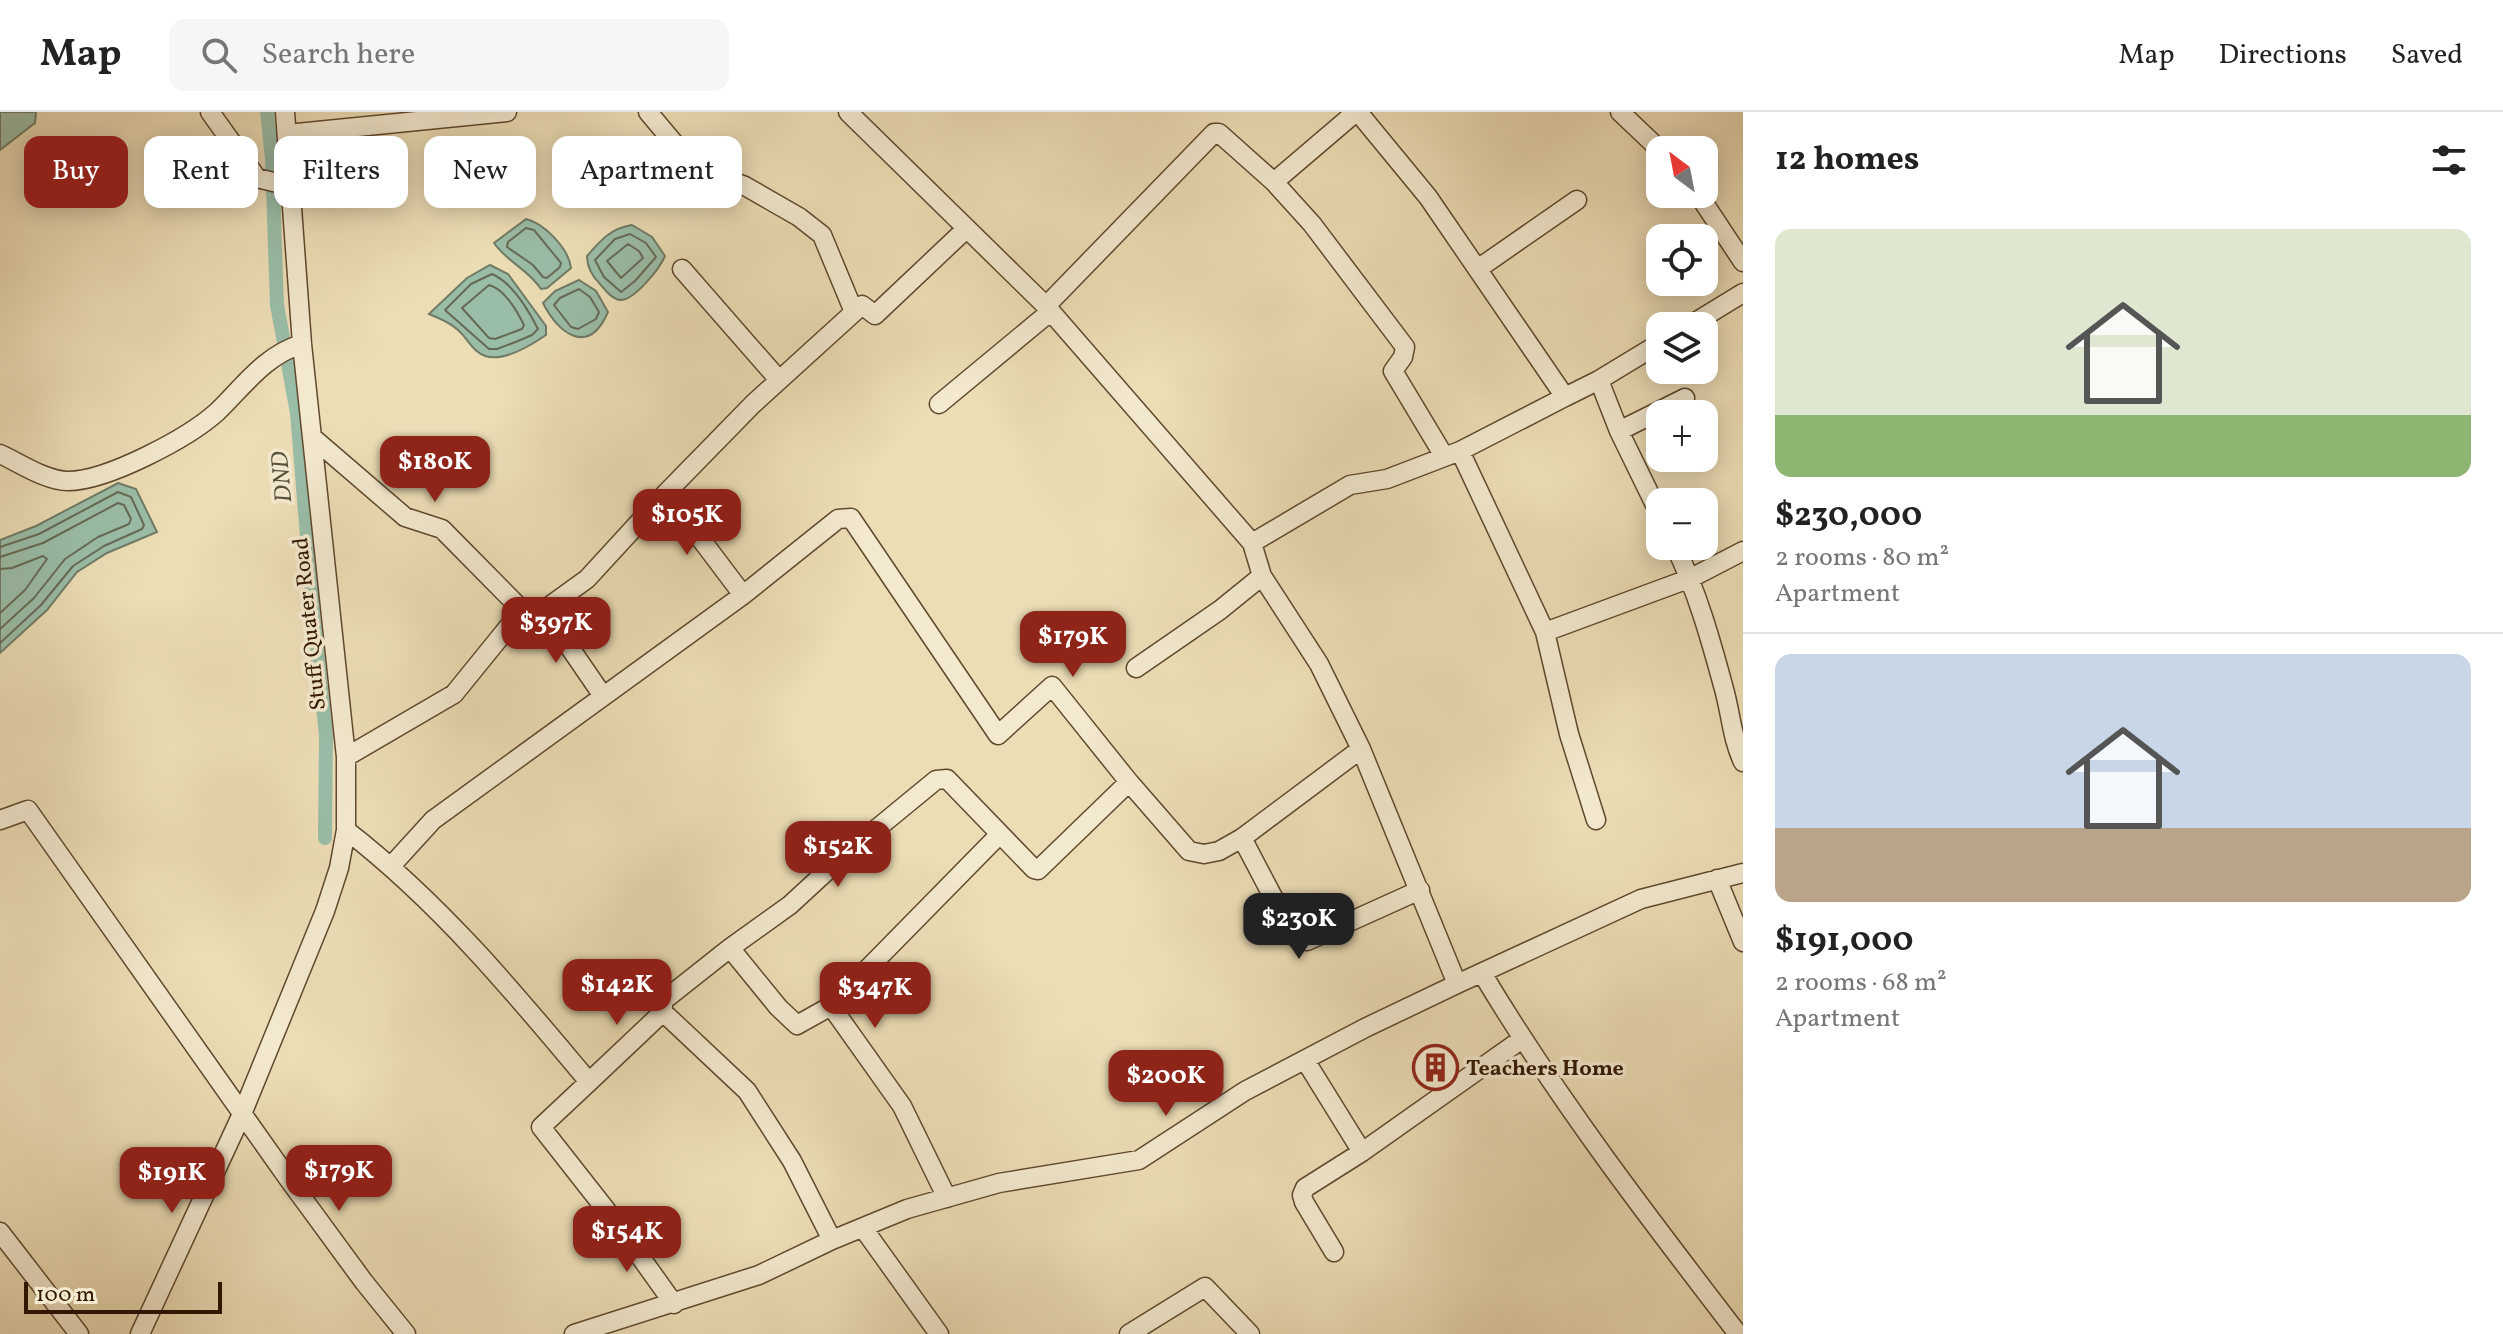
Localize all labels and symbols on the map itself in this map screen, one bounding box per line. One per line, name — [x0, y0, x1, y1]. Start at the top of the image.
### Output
north arrow — [1646, 136, 1718, 208]
pin: $180K — [379, 436, 491, 504]
water label: DND — [264, 449, 302, 504]
pin: $105K — [631, 489, 743, 557]
street label: Stuff Quater Road — [286, 536, 335, 712]
pin: $397K — [500, 597, 612, 665]
pin: $179K — [1017, 611, 1129, 679]
pin: $152K — [782, 821, 894, 889]
pin: $230K — [1243, 893, 1355, 961]
pin: $142K — [561, 959, 673, 1027]
pin: $347K — [819, 962, 931, 1030]
building icon: Teachers Home — [1411, 1043, 1459, 1091]
pin: $200K — [1110, 1050, 1222, 1118]
place label: Teachers Home — [1466, 1054, 1624, 1085]
pin: $179K — [283, 1145, 395, 1213]
pin: $191K — [116, 1147, 228, 1215]
pin: $154K — [571, 1206, 683, 1274]
scale bar — [24, 1278, 222, 1314]

